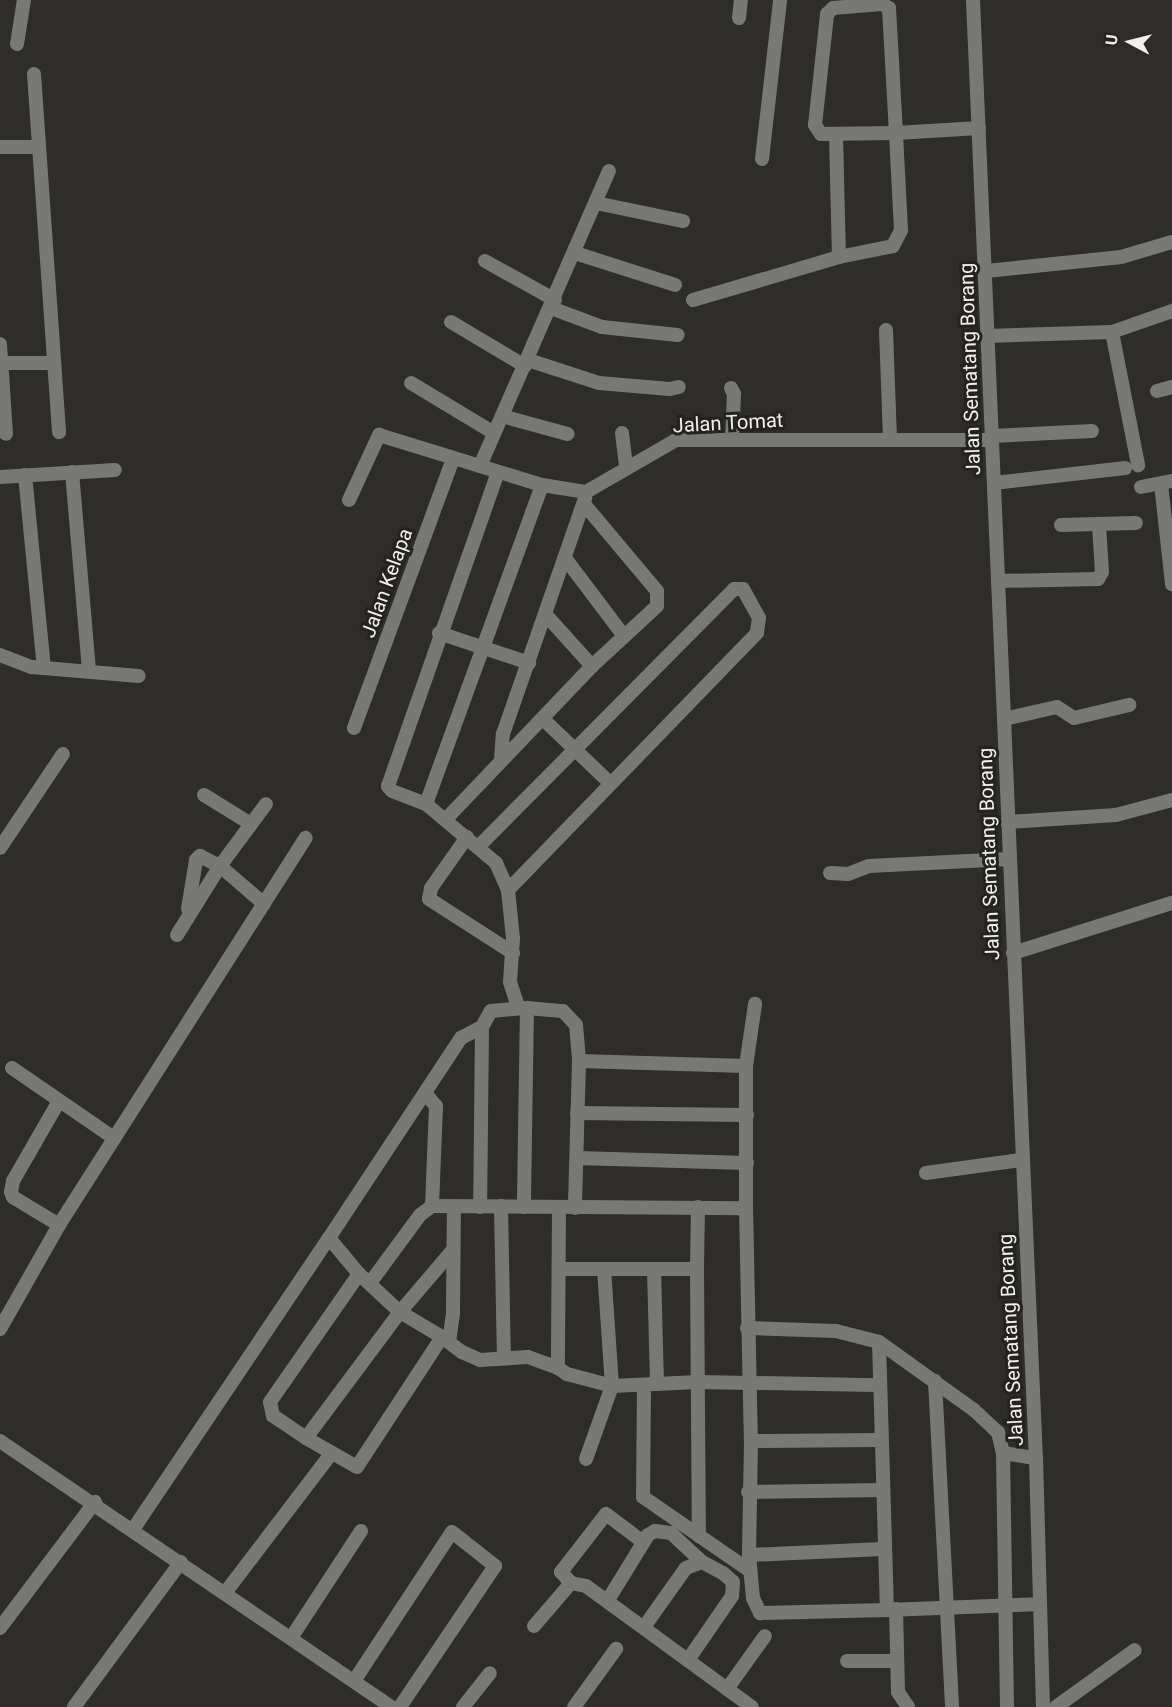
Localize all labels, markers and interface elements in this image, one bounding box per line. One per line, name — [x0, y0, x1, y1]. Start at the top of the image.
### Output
north arrow — [1100, 12, 1160, 72]
text: U — [1102, 33, 1122, 46]
street label: Jalan Sematang Borang — [954, 262, 986, 476]
street label: Jalan Tomat — [672, 408, 784, 438]
street label: Jalan Kelapa — [356, 525, 418, 641]
street label: Jalan Sematang Borang — [973, 747, 1005, 961]
street label: Jalan Sematang Borang — [993, 1233, 1029, 1447]

